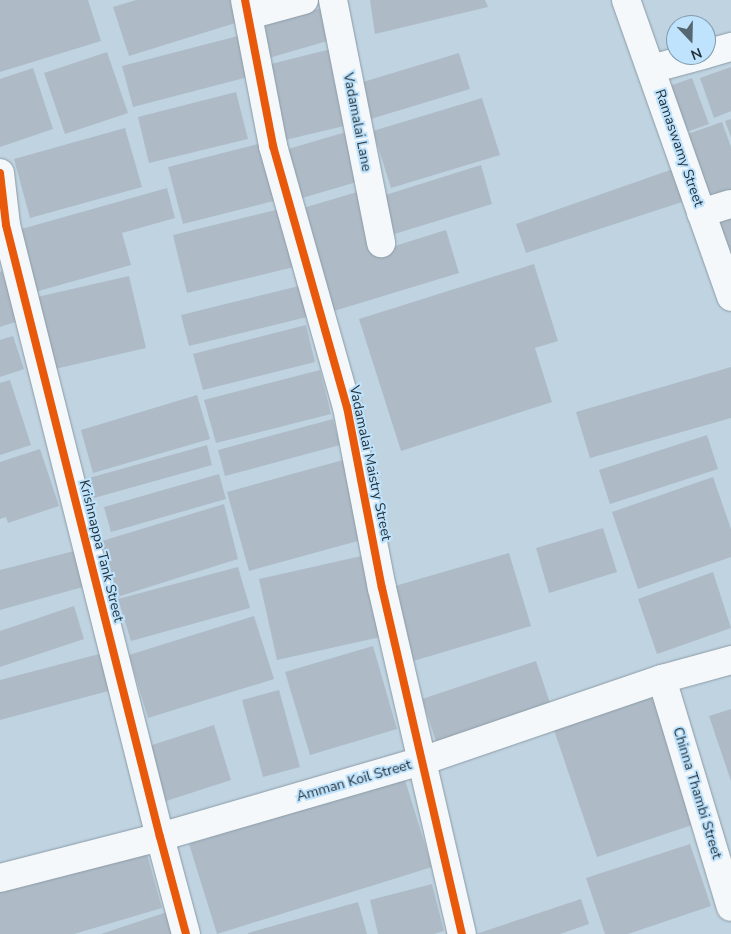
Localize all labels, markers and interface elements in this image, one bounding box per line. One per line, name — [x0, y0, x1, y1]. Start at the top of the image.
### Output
north arrow — [666, 15, 716, 65]
text: N — [688, 43, 705, 64]
street label: Vadamalai Lane — [339, 71, 375, 173]
street label: Ramaswamy Street — [651, 87, 707, 209]
street label: Vadamalai Maistry Street — [345, 384, 395, 542]
street label: Krishnappa Tank Street — [75, 478, 127, 624]
street label: Chinna Thambi Street — [669, 725, 725, 861]
street label: Amman Koil Street — [295, 757, 413, 805]

